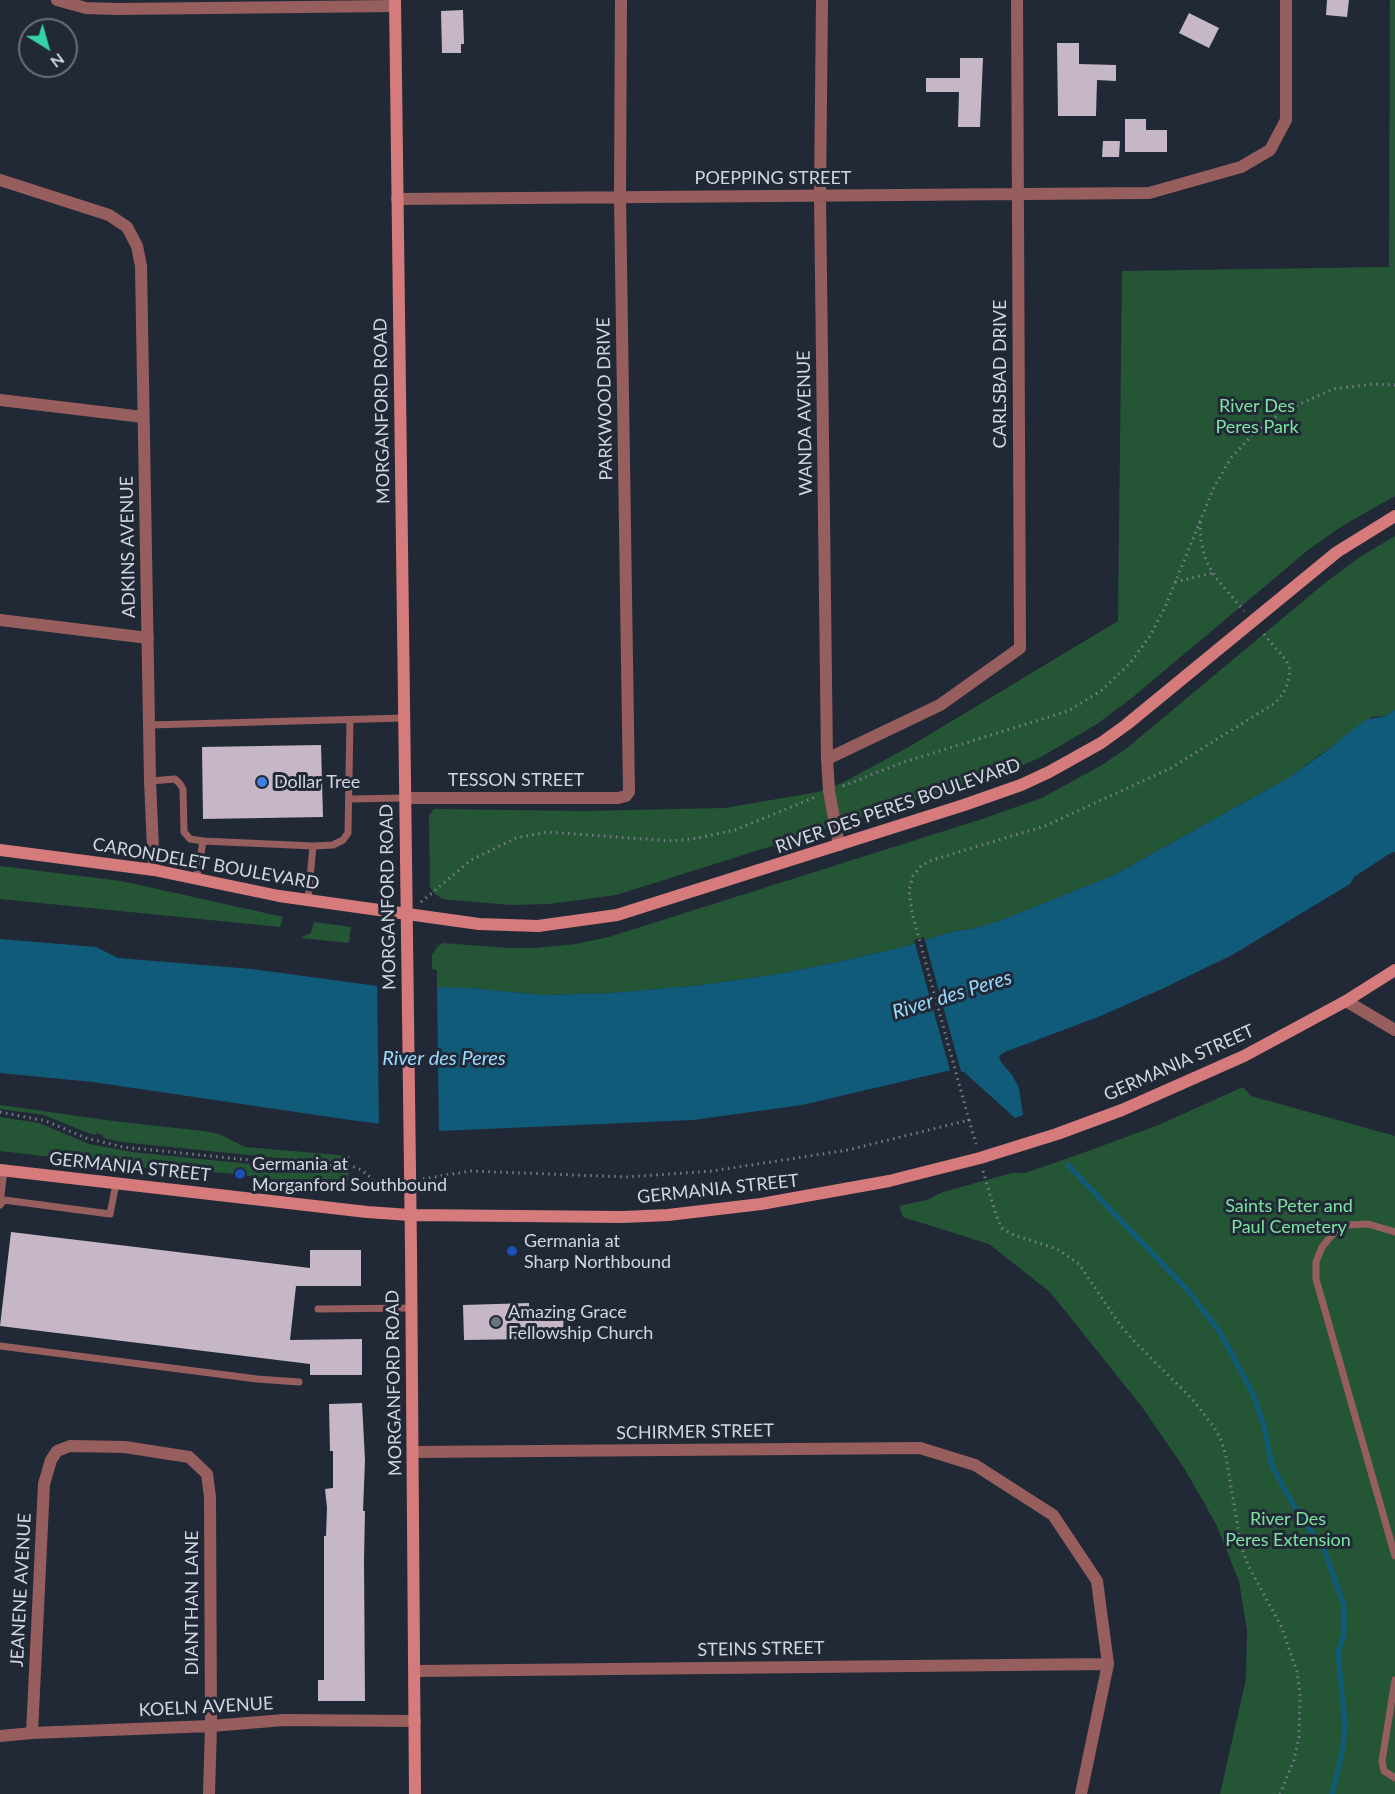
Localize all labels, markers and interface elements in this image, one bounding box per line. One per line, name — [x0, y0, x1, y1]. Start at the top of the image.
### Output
north arrow — [18, 18, 78, 78]
text: N — [47, 50, 69, 72]
street label: POEPPING STREET — [695, 167, 851, 189]
street label: CARLSBAD DRIVE — [989, 299, 1011, 449]
street label: PARKWOOD DRIVE — [593, 317, 617, 481]
street label: MORGANFORD ROAD — [370, 318, 394, 504]
street label: WANDA AVENUE — [793, 350, 817, 496]
park label: River Des Peres Park — [1215, 395, 1299, 438]
street label: ADKINS AVENUE — [116, 476, 140, 618]
street label: RIVER DES PERES BOULEVARD — [773, 754, 1023, 858]
street label: TESSON STREET — [448, 769, 584, 791]
place label: Dollar Tree — [274, 771, 360, 793]
marker: Dollar Tree — [255, 775, 269, 789]
street label: MORGANFORD ROAD — [376, 804, 400, 990]
street label: CARONDELET BOULEVARD — [91, 833, 321, 895]
water label: River des Peres — [889, 965, 1015, 1025]
street label: GERMANIA STREET — [1100, 1020, 1258, 1106]
water label: River des Peres — [382, 1047, 506, 1071]
street label: GERMANIA STREET — [48, 1148, 212, 1186]
place label: Germania at Morganford Southbound — [252, 1153, 447, 1196]
marker: Germania at Morganford Southbound — [233, 1167, 247, 1181]
street label: GERMANIA STREET — [636, 1170, 800, 1208]
park label: Saints Peter and Paul Cemetery — [1225, 1195, 1353, 1238]
place label: Germania at Sharp Northbound — [524, 1230, 671, 1272]
marker: Germania at Sharp Northbound — [505, 1244, 519, 1258]
street label: MORGANFORD ROAD — [382, 1290, 406, 1476]
place label: Amazing Grace Fellowship Church — [508, 1301, 653, 1344]
marker: Amazing Grace Fellowship Church — [489, 1315, 503, 1329]
street label: SCHIRMER STREET — [616, 1420, 774, 1444]
park label: River Des Peres Extension — [1225, 1508, 1351, 1550]
street label: JEANENE AVENUE — [6, 1512, 36, 1668]
street label: DIANTHAN LANE — [181, 1530, 203, 1676]
street label: STEINS STREET — [697, 1637, 825, 1661]
street label: KOELN AVENUE — [138, 1693, 274, 1721]

